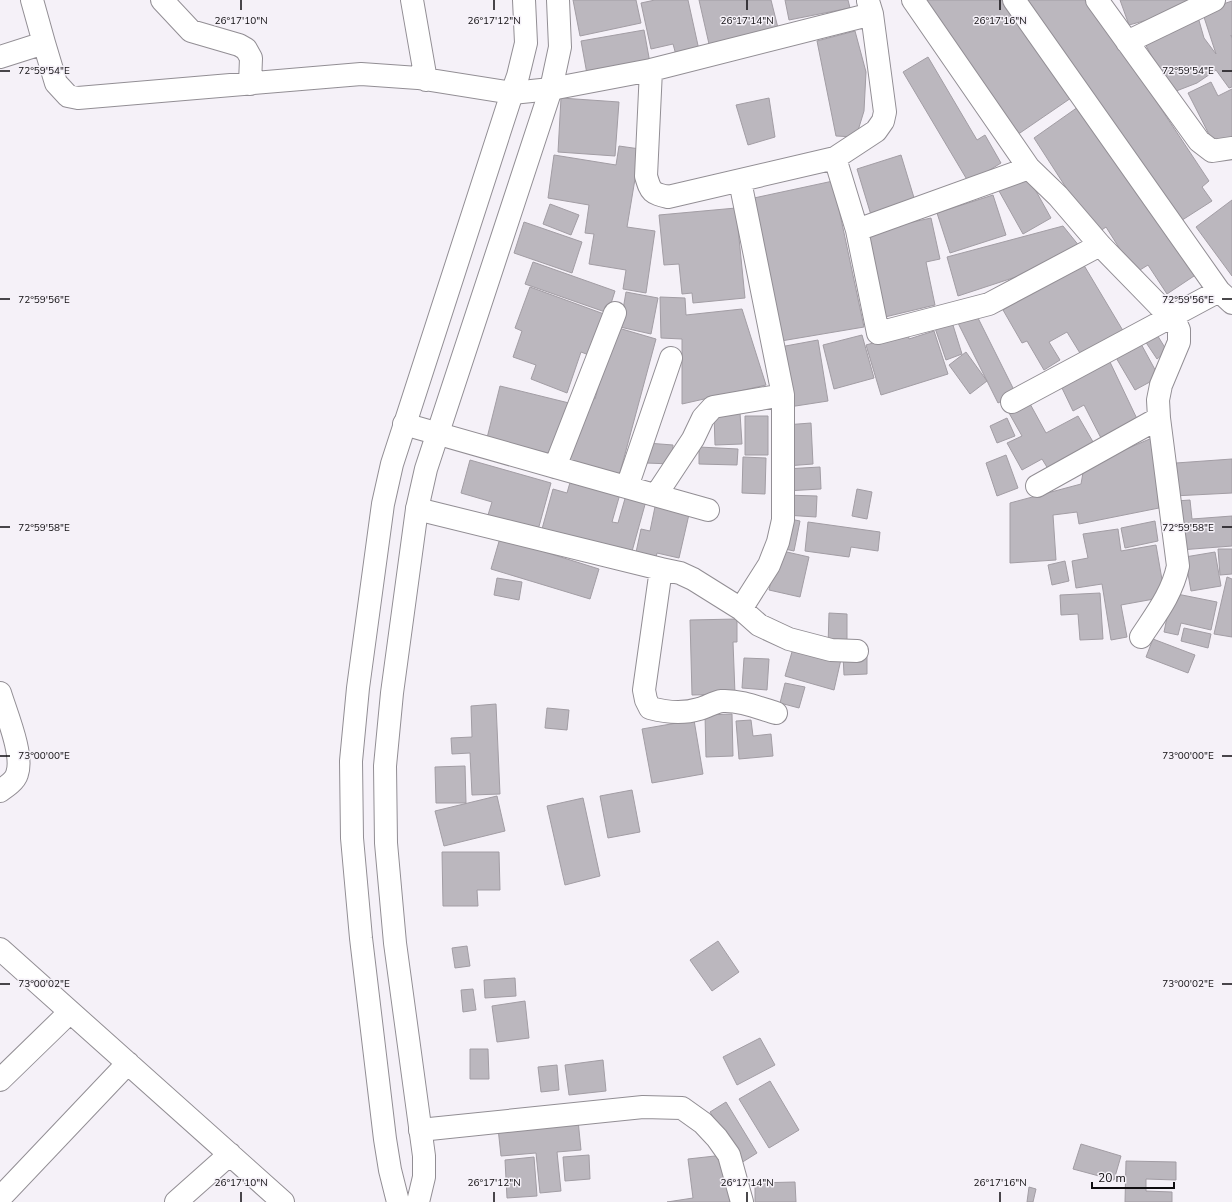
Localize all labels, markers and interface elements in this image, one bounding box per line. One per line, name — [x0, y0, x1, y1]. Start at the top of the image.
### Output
text: 26°17'10"N — [214, 14, 268, 28]
text: 26°17'12"N — [467, 14, 521, 28]
text: 26°17'14"N — [720, 14, 774, 28]
text: 26°17'16"N — [973, 14, 1027, 28]
text: 72°59'54"E — [18, 64, 70, 78]
text: 72°59'54"E — [1162, 64, 1214, 78]
text: 72°59'56"E — [18, 293, 70, 307]
text: 72°59'56"E — [1162, 293, 1214, 307]
text: 72°59'58"E — [18, 521, 70, 535]
text: 72°59'58"E — [1162, 521, 1214, 535]
text: 73°00'00"E — [18, 749, 70, 763]
text: 73°00'00"E — [1162, 749, 1214, 763]
text: 73°00'02"E — [18, 977, 70, 991]
text: 73°00'02"E — [1162, 977, 1214, 991]
scale bar — [1092, 1164, 1174, 1190]
text: 20 m — [1098, 1170, 1126, 1186]
text: 26°17'10"N — [214, 1176, 268, 1190]
text: 26°17'12"N — [467, 1176, 521, 1190]
text: 26°17'14"N — [720, 1176, 774, 1190]
text: 26°17'16"N — [973, 1176, 1027, 1190]

